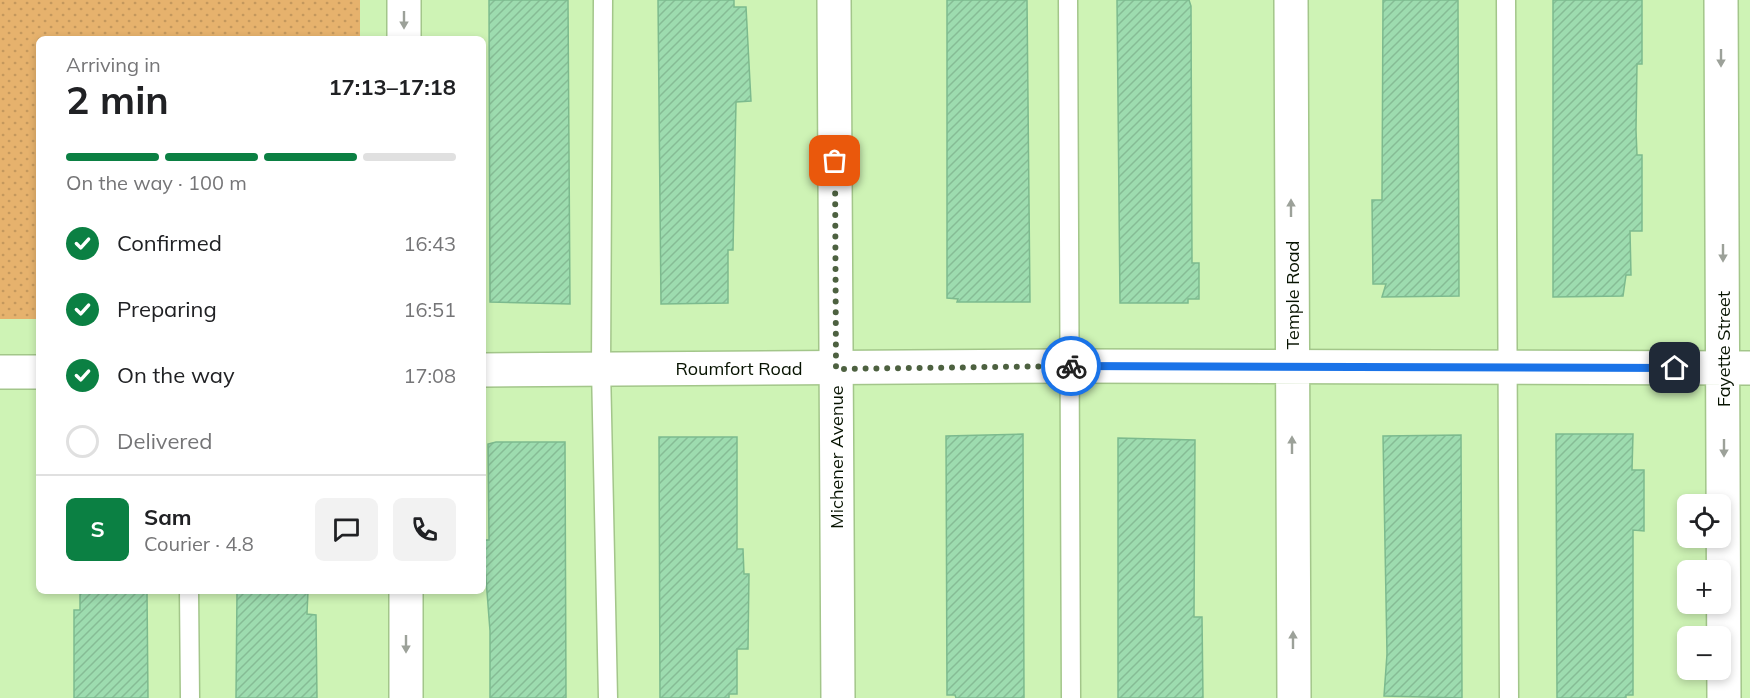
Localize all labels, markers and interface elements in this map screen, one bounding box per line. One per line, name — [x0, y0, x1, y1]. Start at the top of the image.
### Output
one-way arrow — [399, 10, 409, 29]
one-way arrow — [1716, 49, 1726, 68]
text: Arriving in — [66, 52, 161, 77]
text: 17:13–17:18 — [328, 73, 456, 101]
text: 2 min — [66, 75, 169, 124]
pin — [809, 135, 860, 186]
icon: bag — [818, 144, 851, 177]
text: On the way · 100 m — [66, 170, 247, 195]
one-way arrow — [1286, 198, 1296, 217]
icon: check — [66, 227, 99, 260]
text: Confirmed — [117, 229, 222, 257]
text: 16:43 — [403, 231, 456, 256]
street label: Temple Road — [1281, 241, 1304, 349]
one-way arrow — [1718, 244, 1727, 263]
street label: Fayette Street — [1712, 291, 1735, 407]
icon: check — [66, 293, 99, 326]
text: Preparing — [117, 295, 217, 323]
text: 16:51 — [403, 297, 456, 322]
courier — [1041, 336, 1101, 396]
pin — [1649, 342, 1700, 393]
icon: bike — [1055, 350, 1088, 383]
icon: home — [1658, 351, 1691, 384]
street label: Roumfort Road — [676, 357, 802, 380]
icon: check — [66, 359, 99, 392]
text: On the way — [117, 361, 235, 389]
text: 17:08 — [403, 363, 456, 388]
street label: Michener Avenue — [825, 385, 848, 529]
text: Delivered — [117, 427, 212, 455]
one-way arrow — [1287, 435, 1297, 454]
one-way arrow — [1719, 439, 1729, 458]
map controls — [1677, 494, 1731, 680]
button: locate — [1677, 494, 1731, 548]
button: chat — [315, 498, 378, 561]
button: phone — [393, 498, 456, 561]
text: Sam — [144, 503, 192, 531]
text: S — [90, 515, 105, 543]
text: Courier · 4.8 — [144, 531, 254, 556]
button: + — [1677, 560, 1731, 614]
button: − — [1677, 626, 1731, 680]
one-way arrow — [1289, 630, 1298, 649]
one-way arrow — [401, 635, 411, 654]

